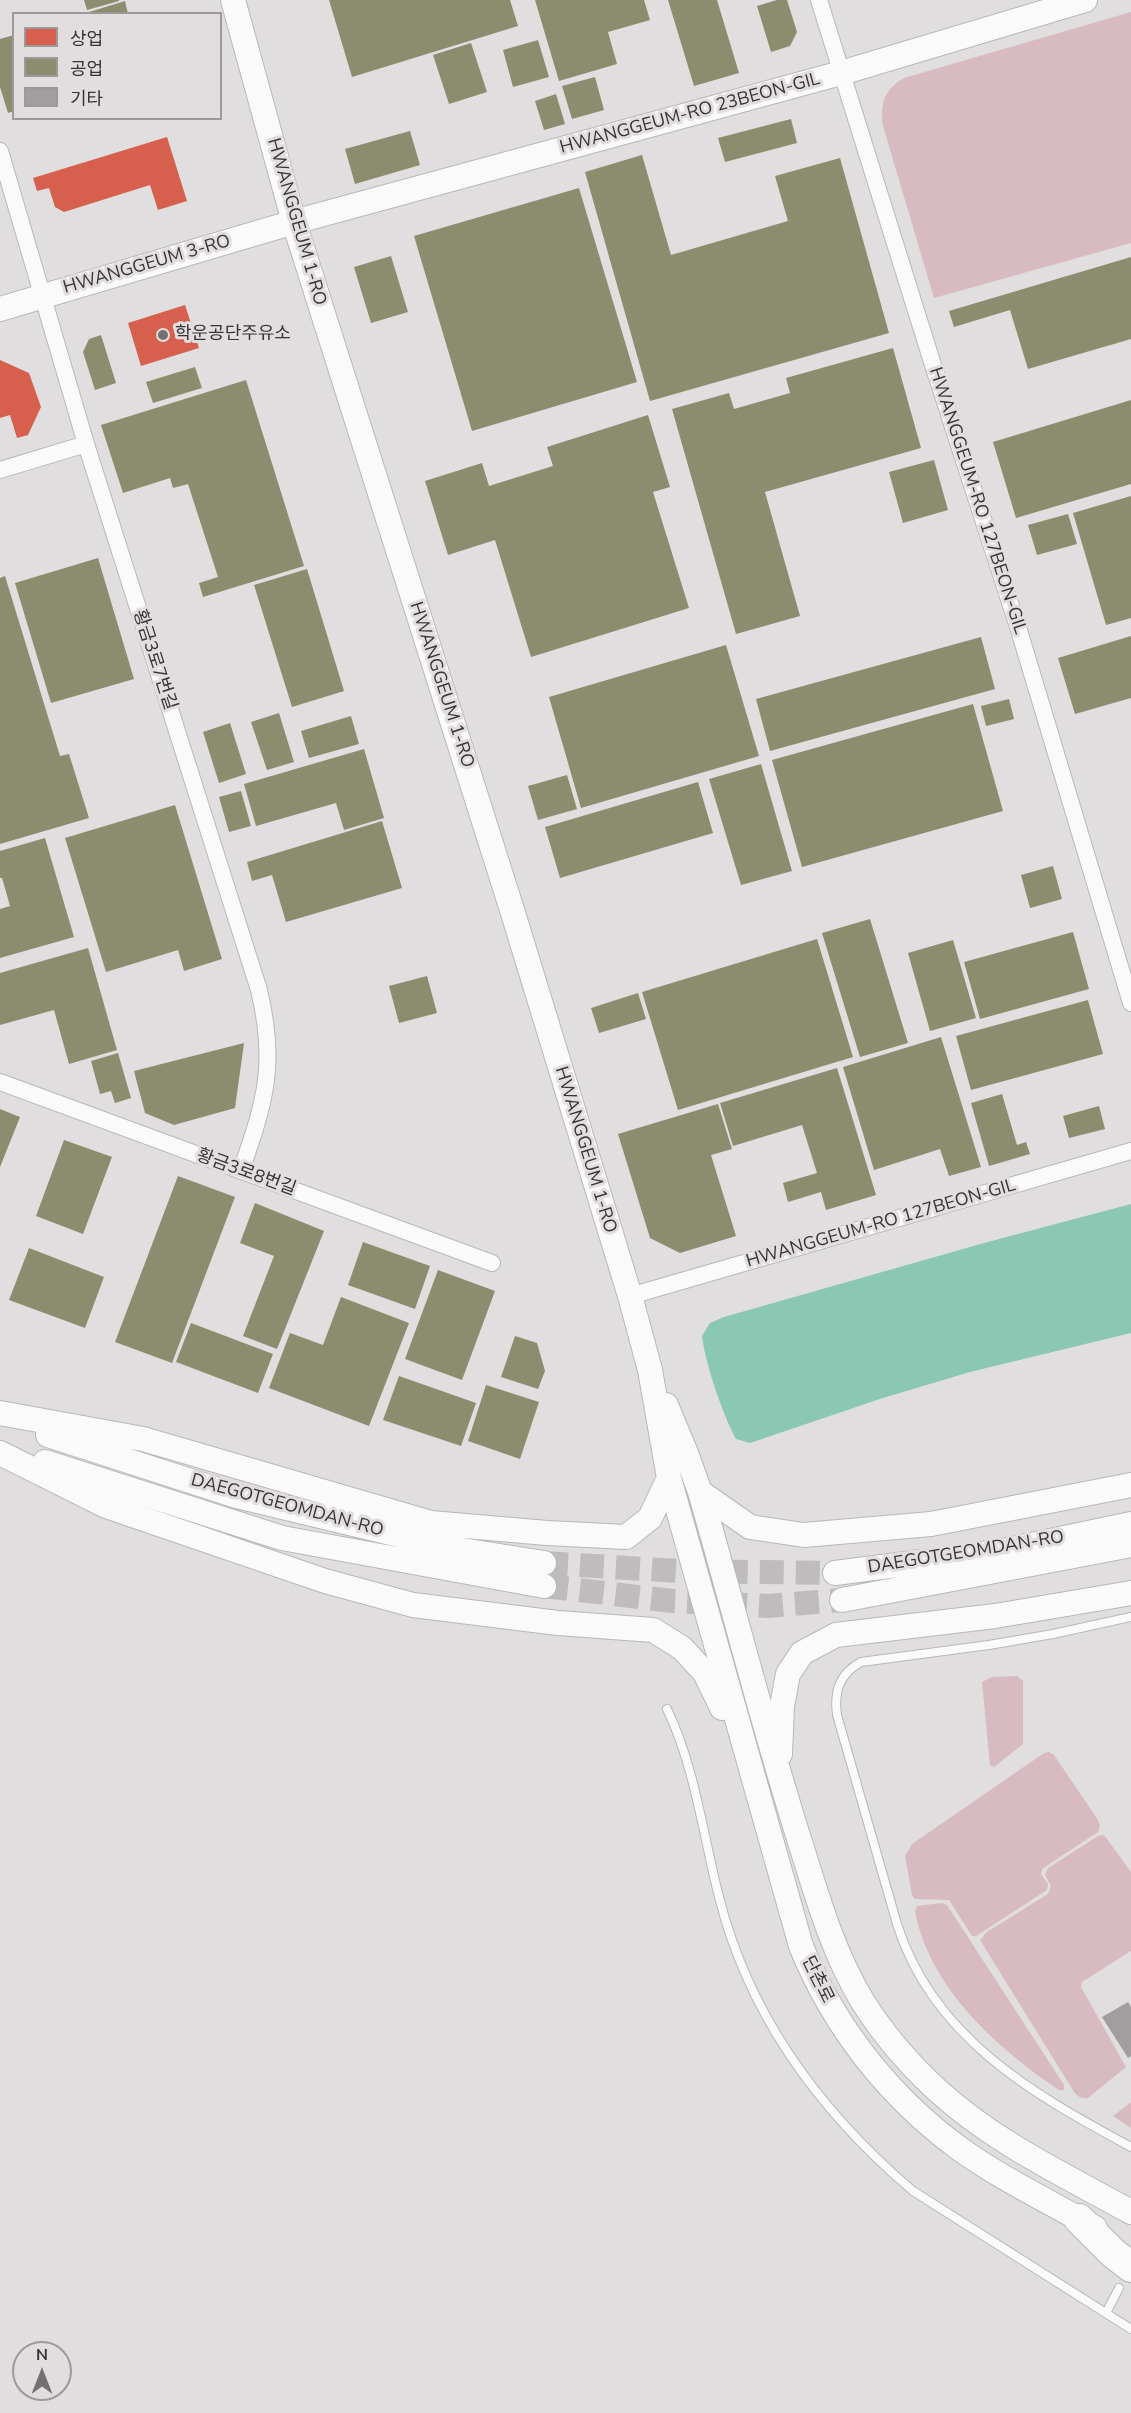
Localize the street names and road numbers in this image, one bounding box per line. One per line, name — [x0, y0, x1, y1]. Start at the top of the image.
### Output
street label: HWANGGEUM-RO 23BEON-GIL — [558, 69, 822, 159]
street label: HWANGGEUM 1-RO — [262, 136, 330, 308]
street label: HWANGGEUM 3-RO — [61, 231, 233, 299]
street label: HWANGGEUM-RO 127BEON-GIL — [924, 365, 1030, 637]
street label: HWANGGEUM 1-RO — [404, 599, 478, 771]
street label: 황금3로7번길 — [128, 607, 180, 713]
street label: HWANGGEUM 1-RO — [549, 1064, 621, 1236]
street label: 황금3로8번길 — [193, 1145, 299, 1201]
street label: HWANGGEUM-RO 127BEON-GIL — [744, 1175, 1018, 1273]
street label: DAEGOTGEOMDAN-RO — [188, 1470, 386, 1542]
street label: DAEGOTGEOMDAN-RO — [866, 1527, 1066, 1579]
street label: 단촌로 — [796, 1953, 838, 2007]

